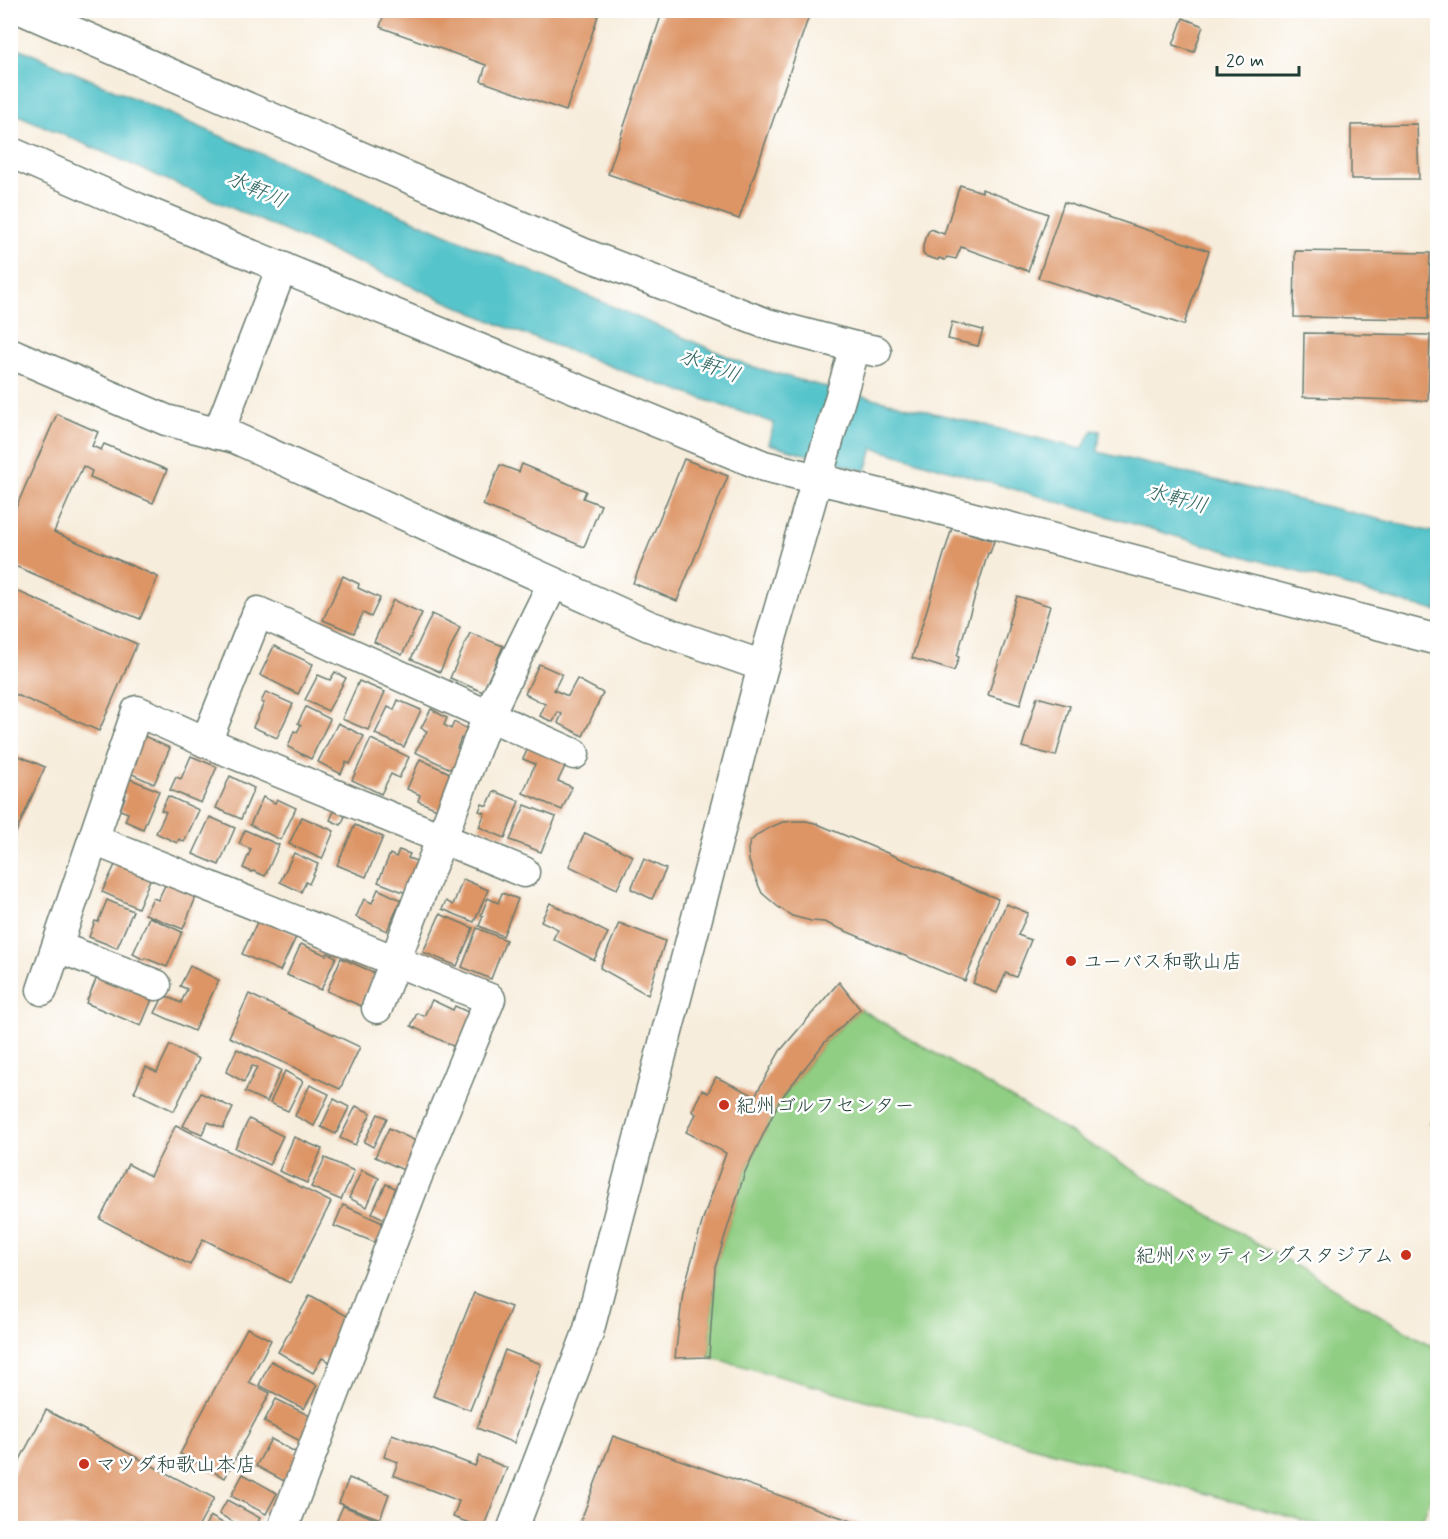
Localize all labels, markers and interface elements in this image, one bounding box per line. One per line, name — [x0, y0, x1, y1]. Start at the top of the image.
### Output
scale bar — [1217, 39, 1300, 77]
text: 20 m — [1226, 49, 1264, 73]
water label: 水軒川 — [222, 164, 291, 216]
water label: 水軒川 — [675, 342, 744, 390]
water label: 水軒川 — [1143, 477, 1211, 521]
place label: ユーバス和歌山店 — [1083, 949, 1242, 976]
marker: ユーバス和歌山店 — [1064, 954, 1078, 968]
place label: 紀州ゴルフセンター — [736, 1093, 914, 1120]
marker: 紀州ゴルフセンター — [717, 1098, 731, 1112]
place label: 紀州バッティングスタジアム — [1136, 1243, 1394, 1270]
marker: 紀州バッティングスタジアム — [1399, 1248, 1413, 1262]
place label: マツダ和歌山本店 — [96, 1452, 256, 1479]
marker: マツダ和歌山本店 — [77, 1457, 91, 1471]

